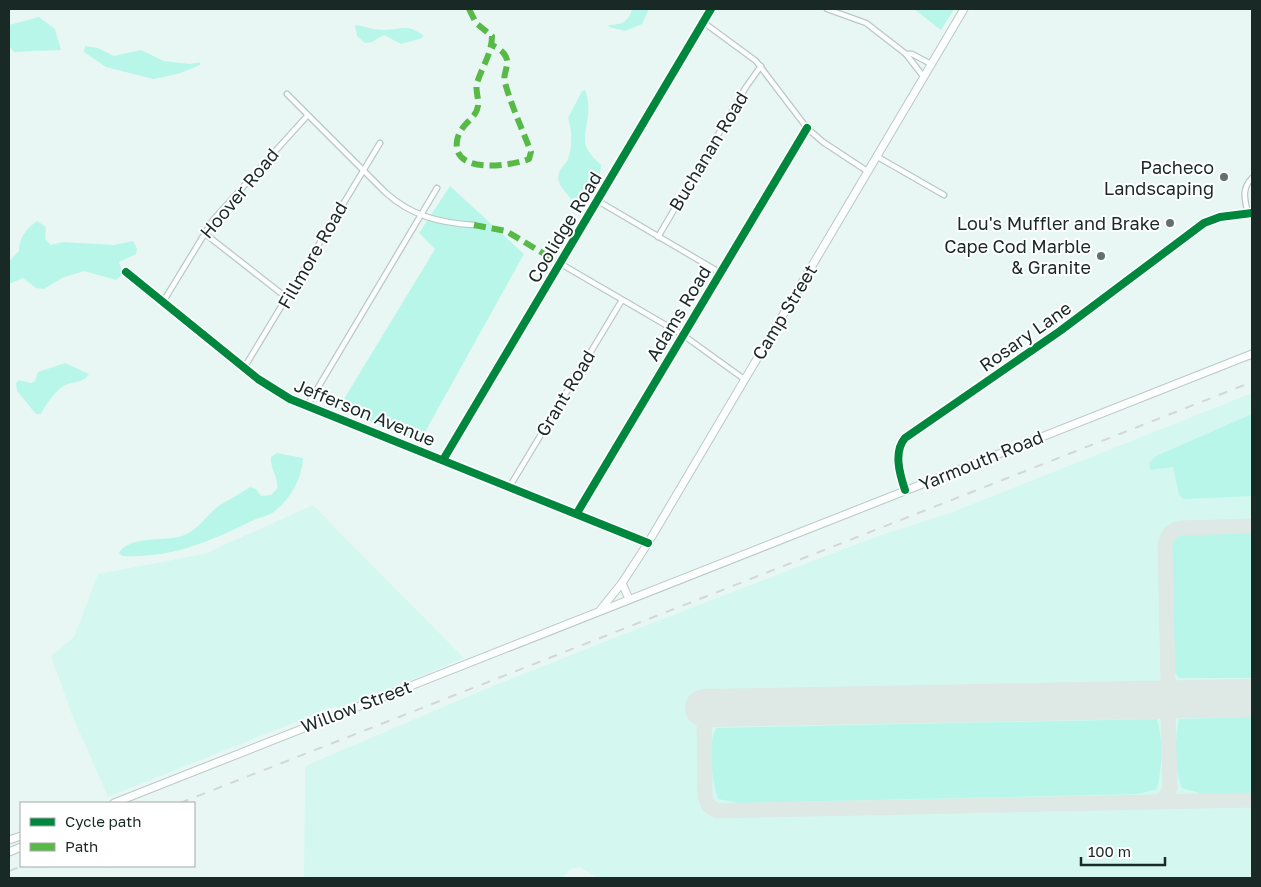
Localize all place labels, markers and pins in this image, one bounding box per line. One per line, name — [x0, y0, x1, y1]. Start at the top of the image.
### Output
place label: Pacheco Landscaping — [1104, 156, 1214, 199]
marker: Pacheco Landscaping — [1218, 171, 1230, 183]
place label: Lou's Muffler and Brake — [957, 212, 1160, 234]
marker: Lou's Muffler and Brake — [1164, 217, 1176, 229]
place label: Cape Cod Marble & Granite — [944, 235, 1091, 278]
marker: Cape Cod Marble & Granite — [1095, 250, 1107, 262]

